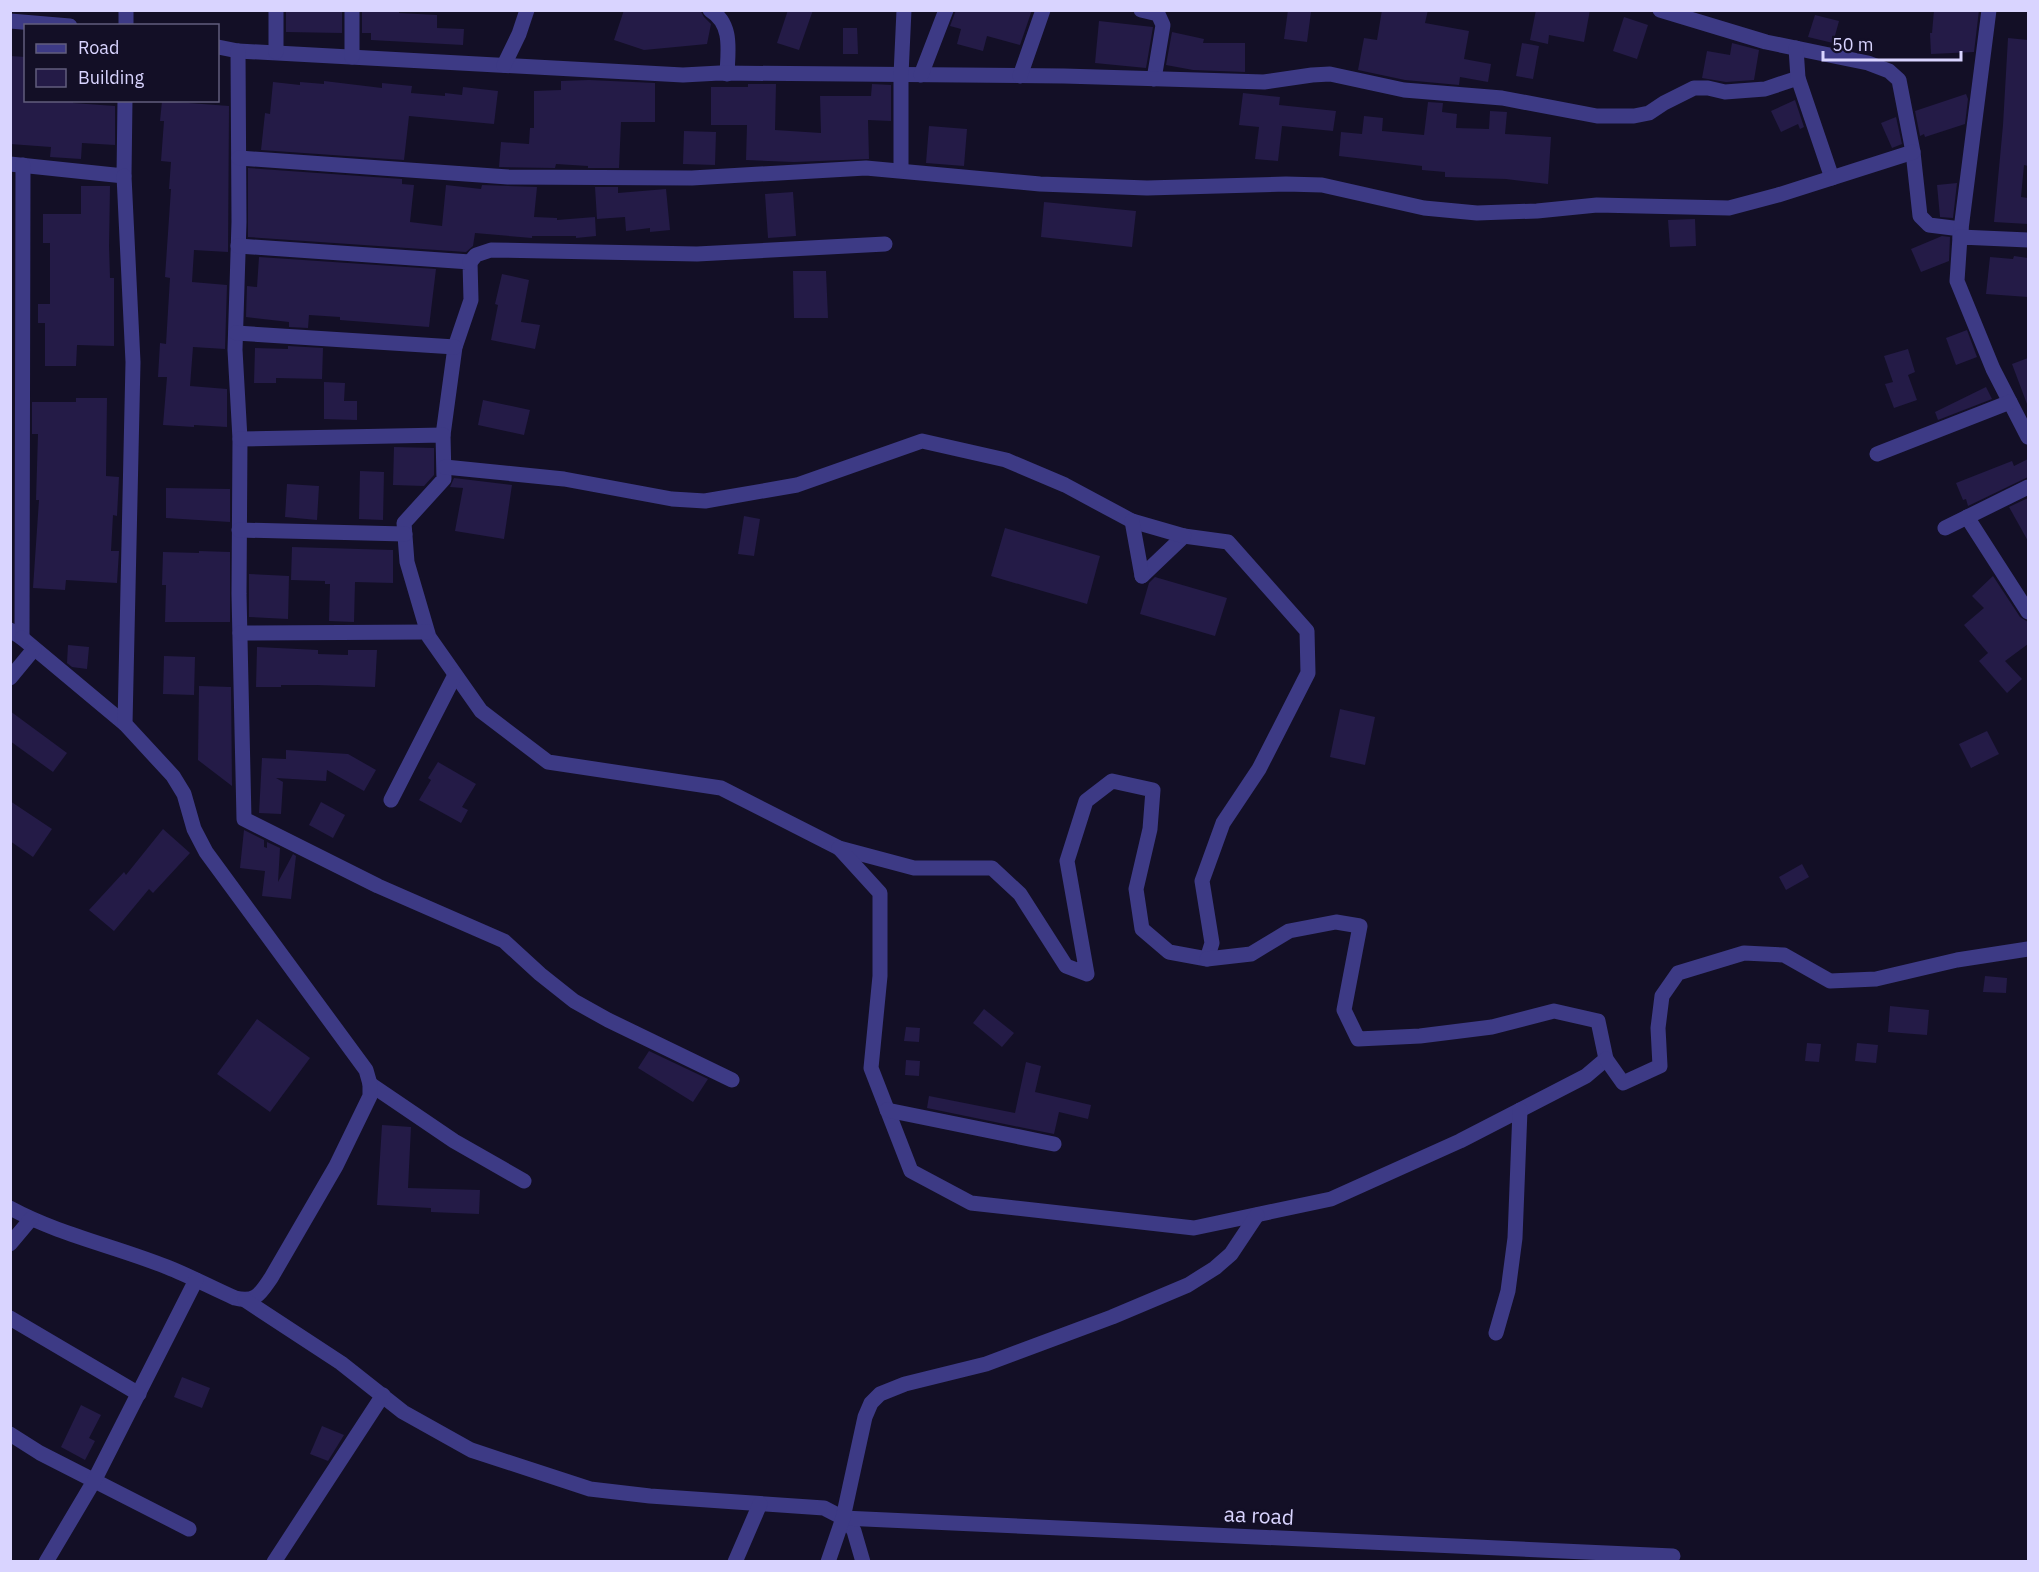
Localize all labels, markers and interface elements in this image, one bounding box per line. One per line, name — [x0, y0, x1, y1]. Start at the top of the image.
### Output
legend — [24, 24, 219, 102]
scale bar — [1823, 24, 1961, 62]
text: 50 m — [1832, 33, 1874, 56]
text: Road — [78, 36, 119, 59]
text: Building — [78, 66, 145, 89]
street label: aa road — [1223, 1499, 1295, 1531]

